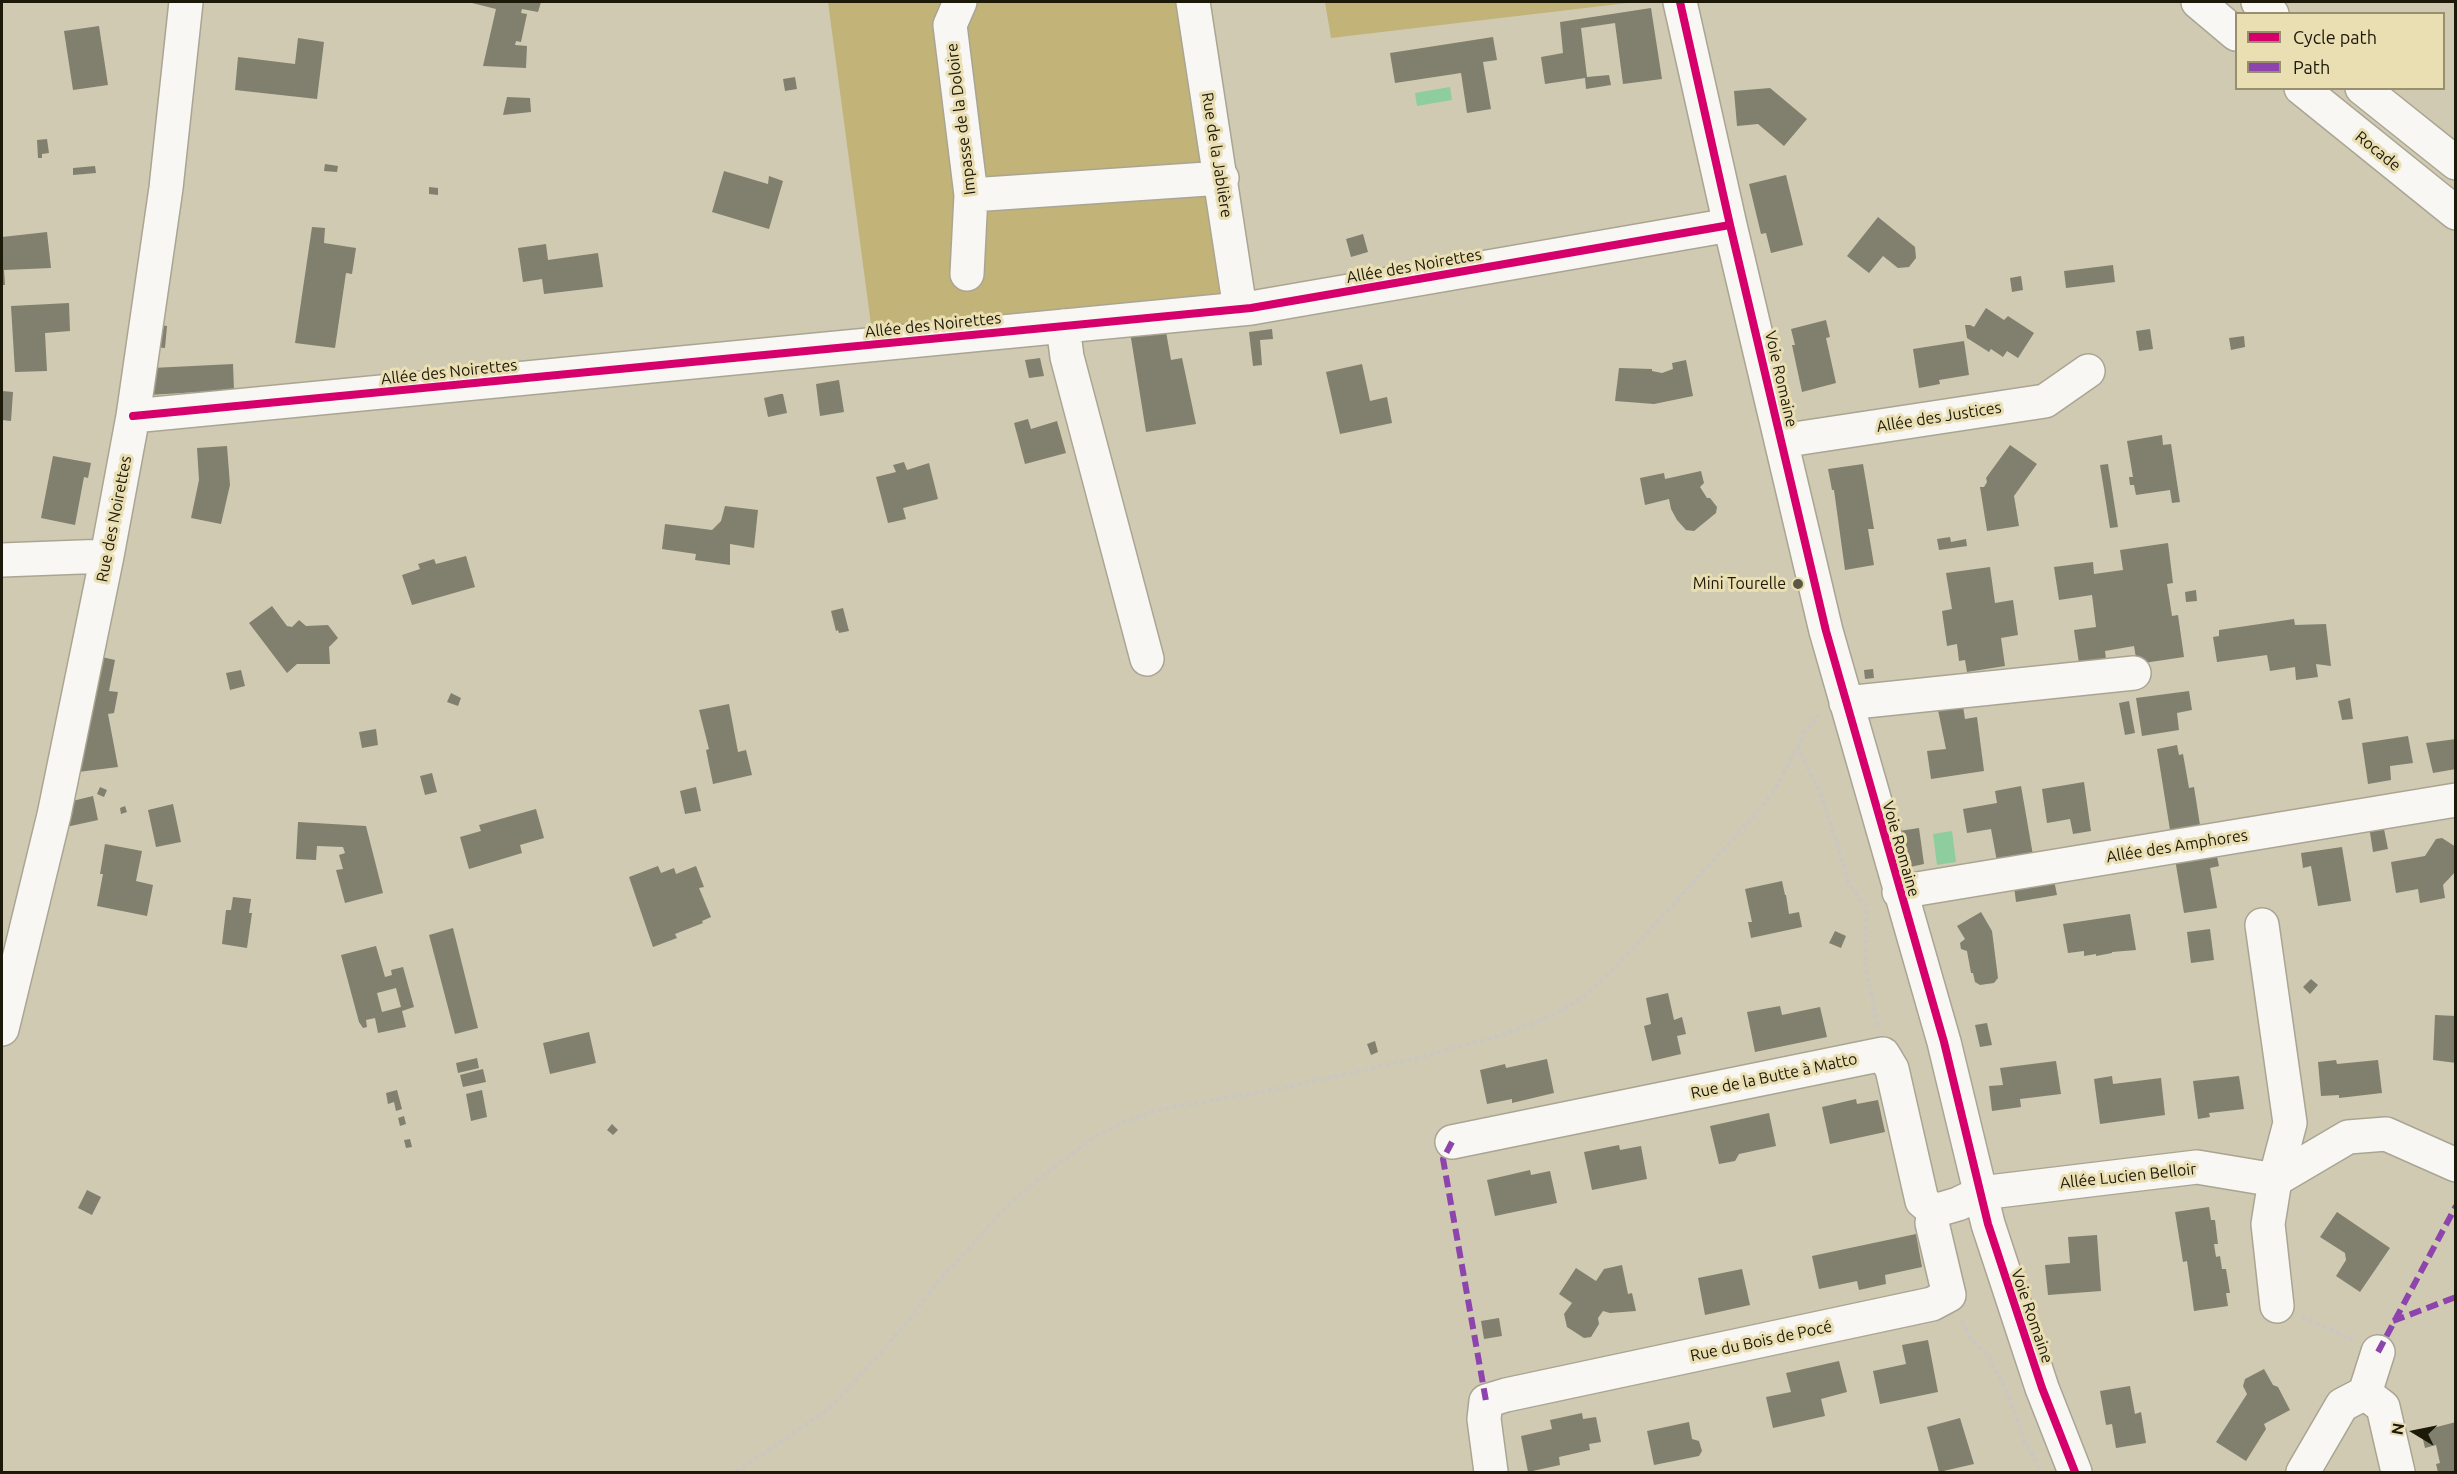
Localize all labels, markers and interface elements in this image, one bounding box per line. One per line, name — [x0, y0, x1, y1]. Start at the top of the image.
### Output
legend — [2235, 12, 2445, 90]
text: Cycle path — [2293, 27, 2377, 47]
street label: Impasse de la Doloire — [942, 42, 980, 196]
text: Path — [2293, 57, 2330, 77]
street label: Rue de la Jablière — [1198, 91, 1236, 219]
street label: Rocade — [2351, 127, 2405, 175]
street label: Allée des Noirettes — [1345, 245, 1483, 287]
street label: Allée des Noirettes — [864, 308, 1002, 342]
street label: Voie Romaine — [1761, 329, 1801, 429]
street label: Allée des Noirettes — [380, 355, 518, 389]
street label: Allée des Justices — [1875, 398, 2003, 436]
street label: Rue des Noirettes — [92, 454, 136, 584]
place label: Mini Tourelle — [1693, 574, 1786, 594]
marker: Mini Tourelle — [1791, 577, 1805, 591]
street label: Voie Romaine — [1878, 799, 1924, 899]
street label: Allée des Amphores — [2105, 825, 2249, 867]
street label: Rue de la Butte à Matto — [1689, 1049, 1859, 1103]
street label: Allée Lucien Belloir — [2059, 1159, 2197, 1193]
street label: Voie Romaine — [2007, 1266, 2057, 1366]
street label: Rue du Bois de Pocé — [1688, 1317, 1834, 1365]
north arrow — [2385, 1402, 2445, 1462]
text: N — [2387, 1421, 2407, 1436]

